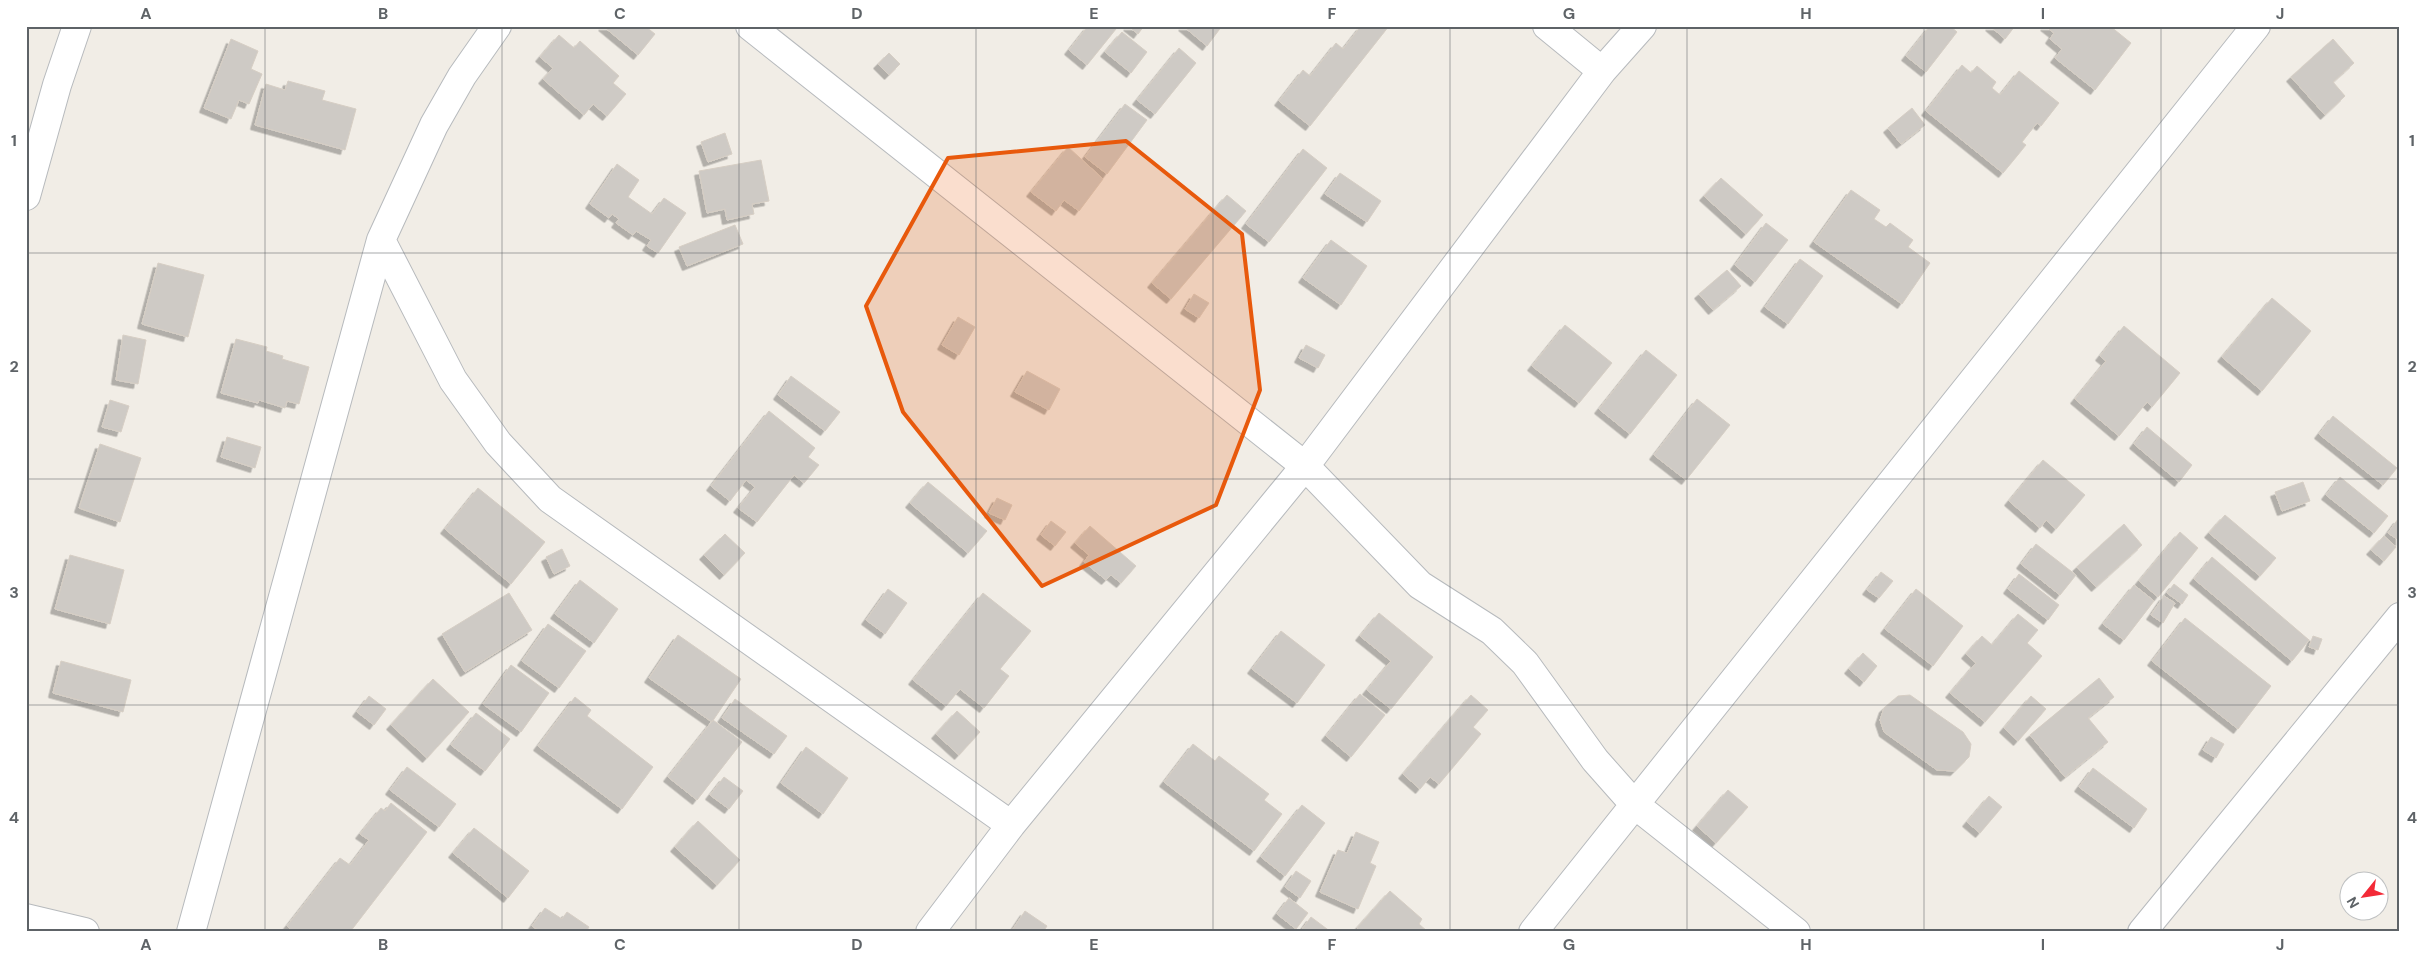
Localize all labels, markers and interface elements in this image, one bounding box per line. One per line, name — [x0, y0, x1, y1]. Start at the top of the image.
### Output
text: A — [140, 3, 152, 24]
text: B — [378, 3, 388, 24]
text: C — [614, 3, 626, 24]
text: D — [851, 3, 863, 24]
text: E — [1089, 3, 1099, 24]
text: F — [1328, 3, 1337, 24]
text: G — [1563, 3, 1575, 24]
text: H — [1800, 3, 1812, 24]
text: I — [2041, 3, 2045, 24]
text: J — [2276, 3, 2284, 24]
text: 1 — [11, 130, 17, 151]
text: 1 — [2409, 130, 2415, 151]
text: 2 — [9, 356, 19, 377]
text: 2 — [2407, 356, 2417, 377]
text: 3 — [9, 582, 19, 603]
text: 3 — [2407, 582, 2417, 603]
text: 4 — [9, 807, 19, 828]
text: 4 — [2407, 807, 2417, 828]
north arrow — [2338, 870, 2388, 920]
text: N — [2342, 894, 2363, 911]
text: A — [140, 934, 152, 955]
text: B — [378, 934, 388, 955]
text: C — [614, 934, 626, 955]
text: D — [851, 934, 863, 955]
text: E — [1089, 934, 1099, 955]
text: F — [1328, 934, 1337, 955]
text: G — [1563, 934, 1575, 955]
text: H — [1800, 934, 1812, 955]
text: I — [2041, 934, 2045, 955]
text: J — [2276, 934, 2284, 955]

